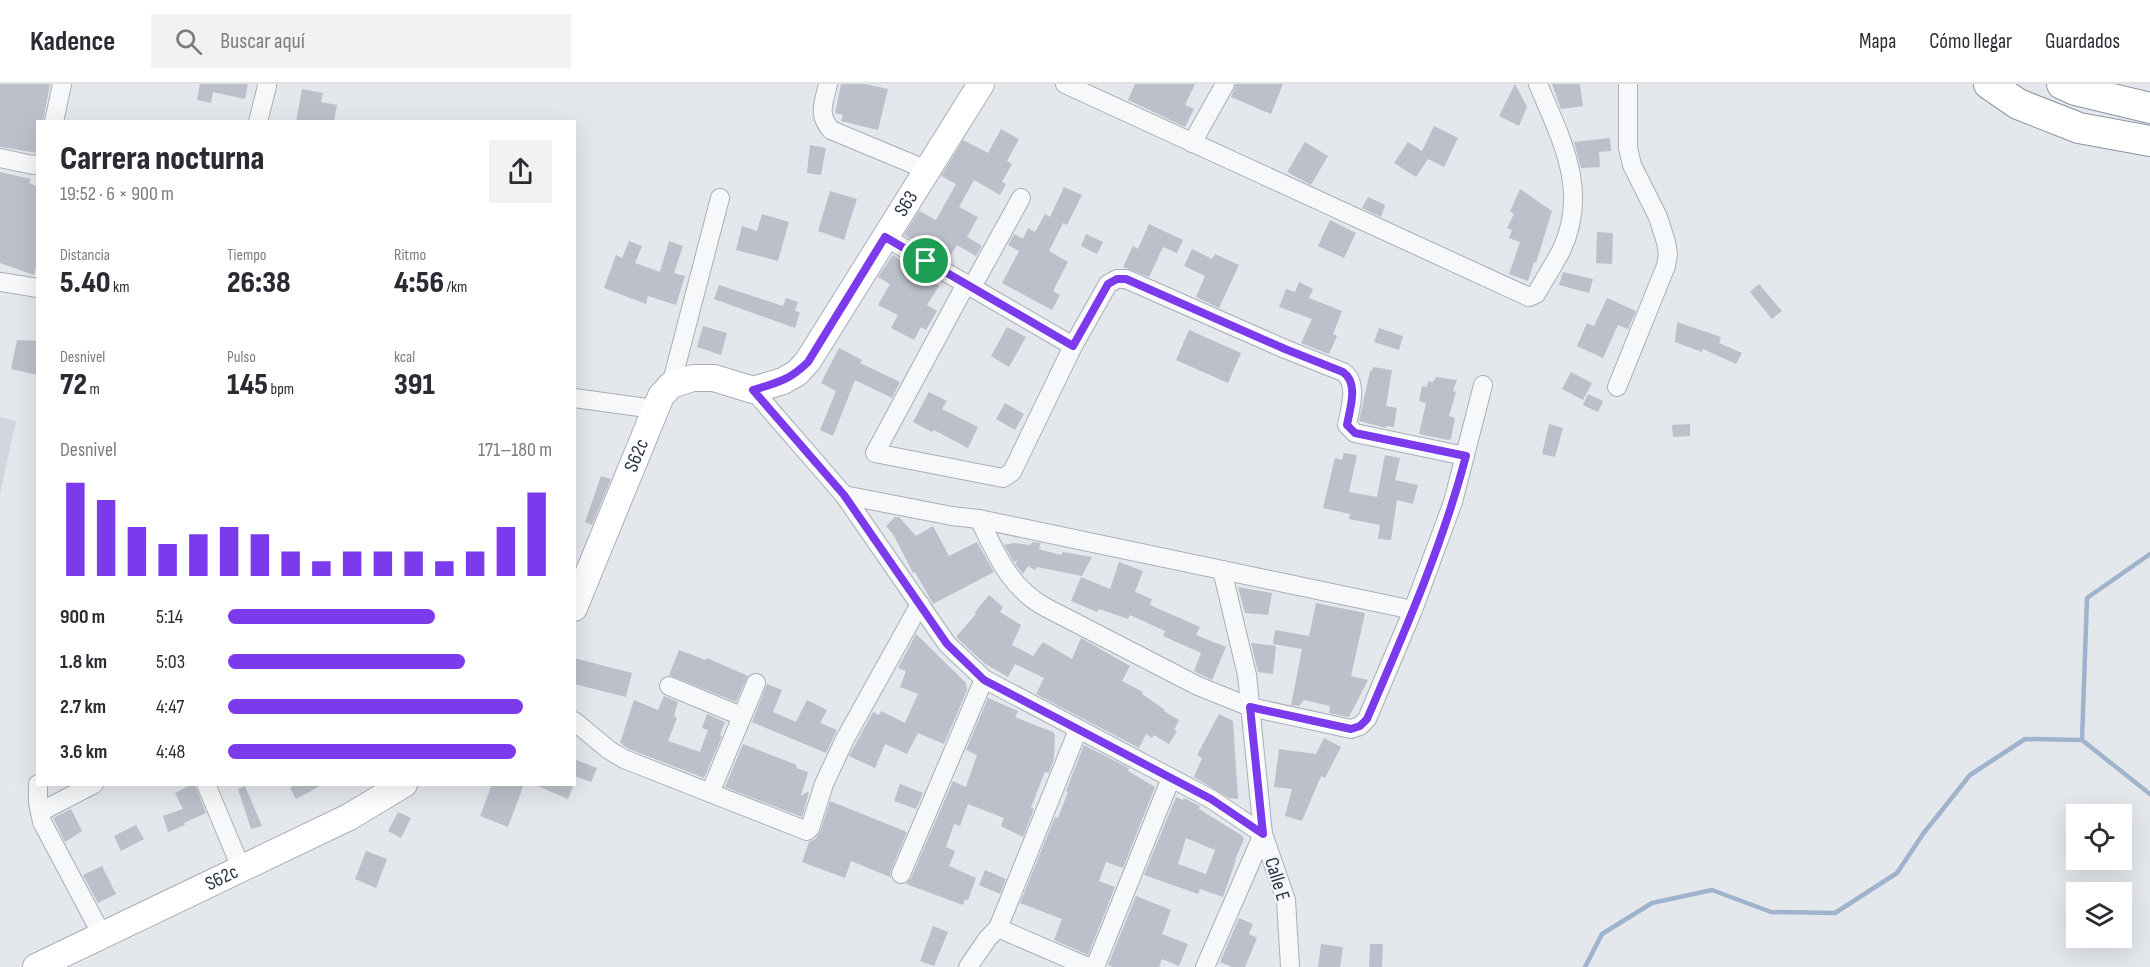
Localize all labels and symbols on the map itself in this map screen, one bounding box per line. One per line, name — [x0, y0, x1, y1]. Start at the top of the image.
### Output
street label: S63 — [889, 187, 923, 221]
pin — [900, 235, 951, 286]
street label: S62c — [619, 435, 654, 476]
street label: Calle E — [1259, 854, 1295, 904]
street label: S62c — [201, 860, 242, 896]

